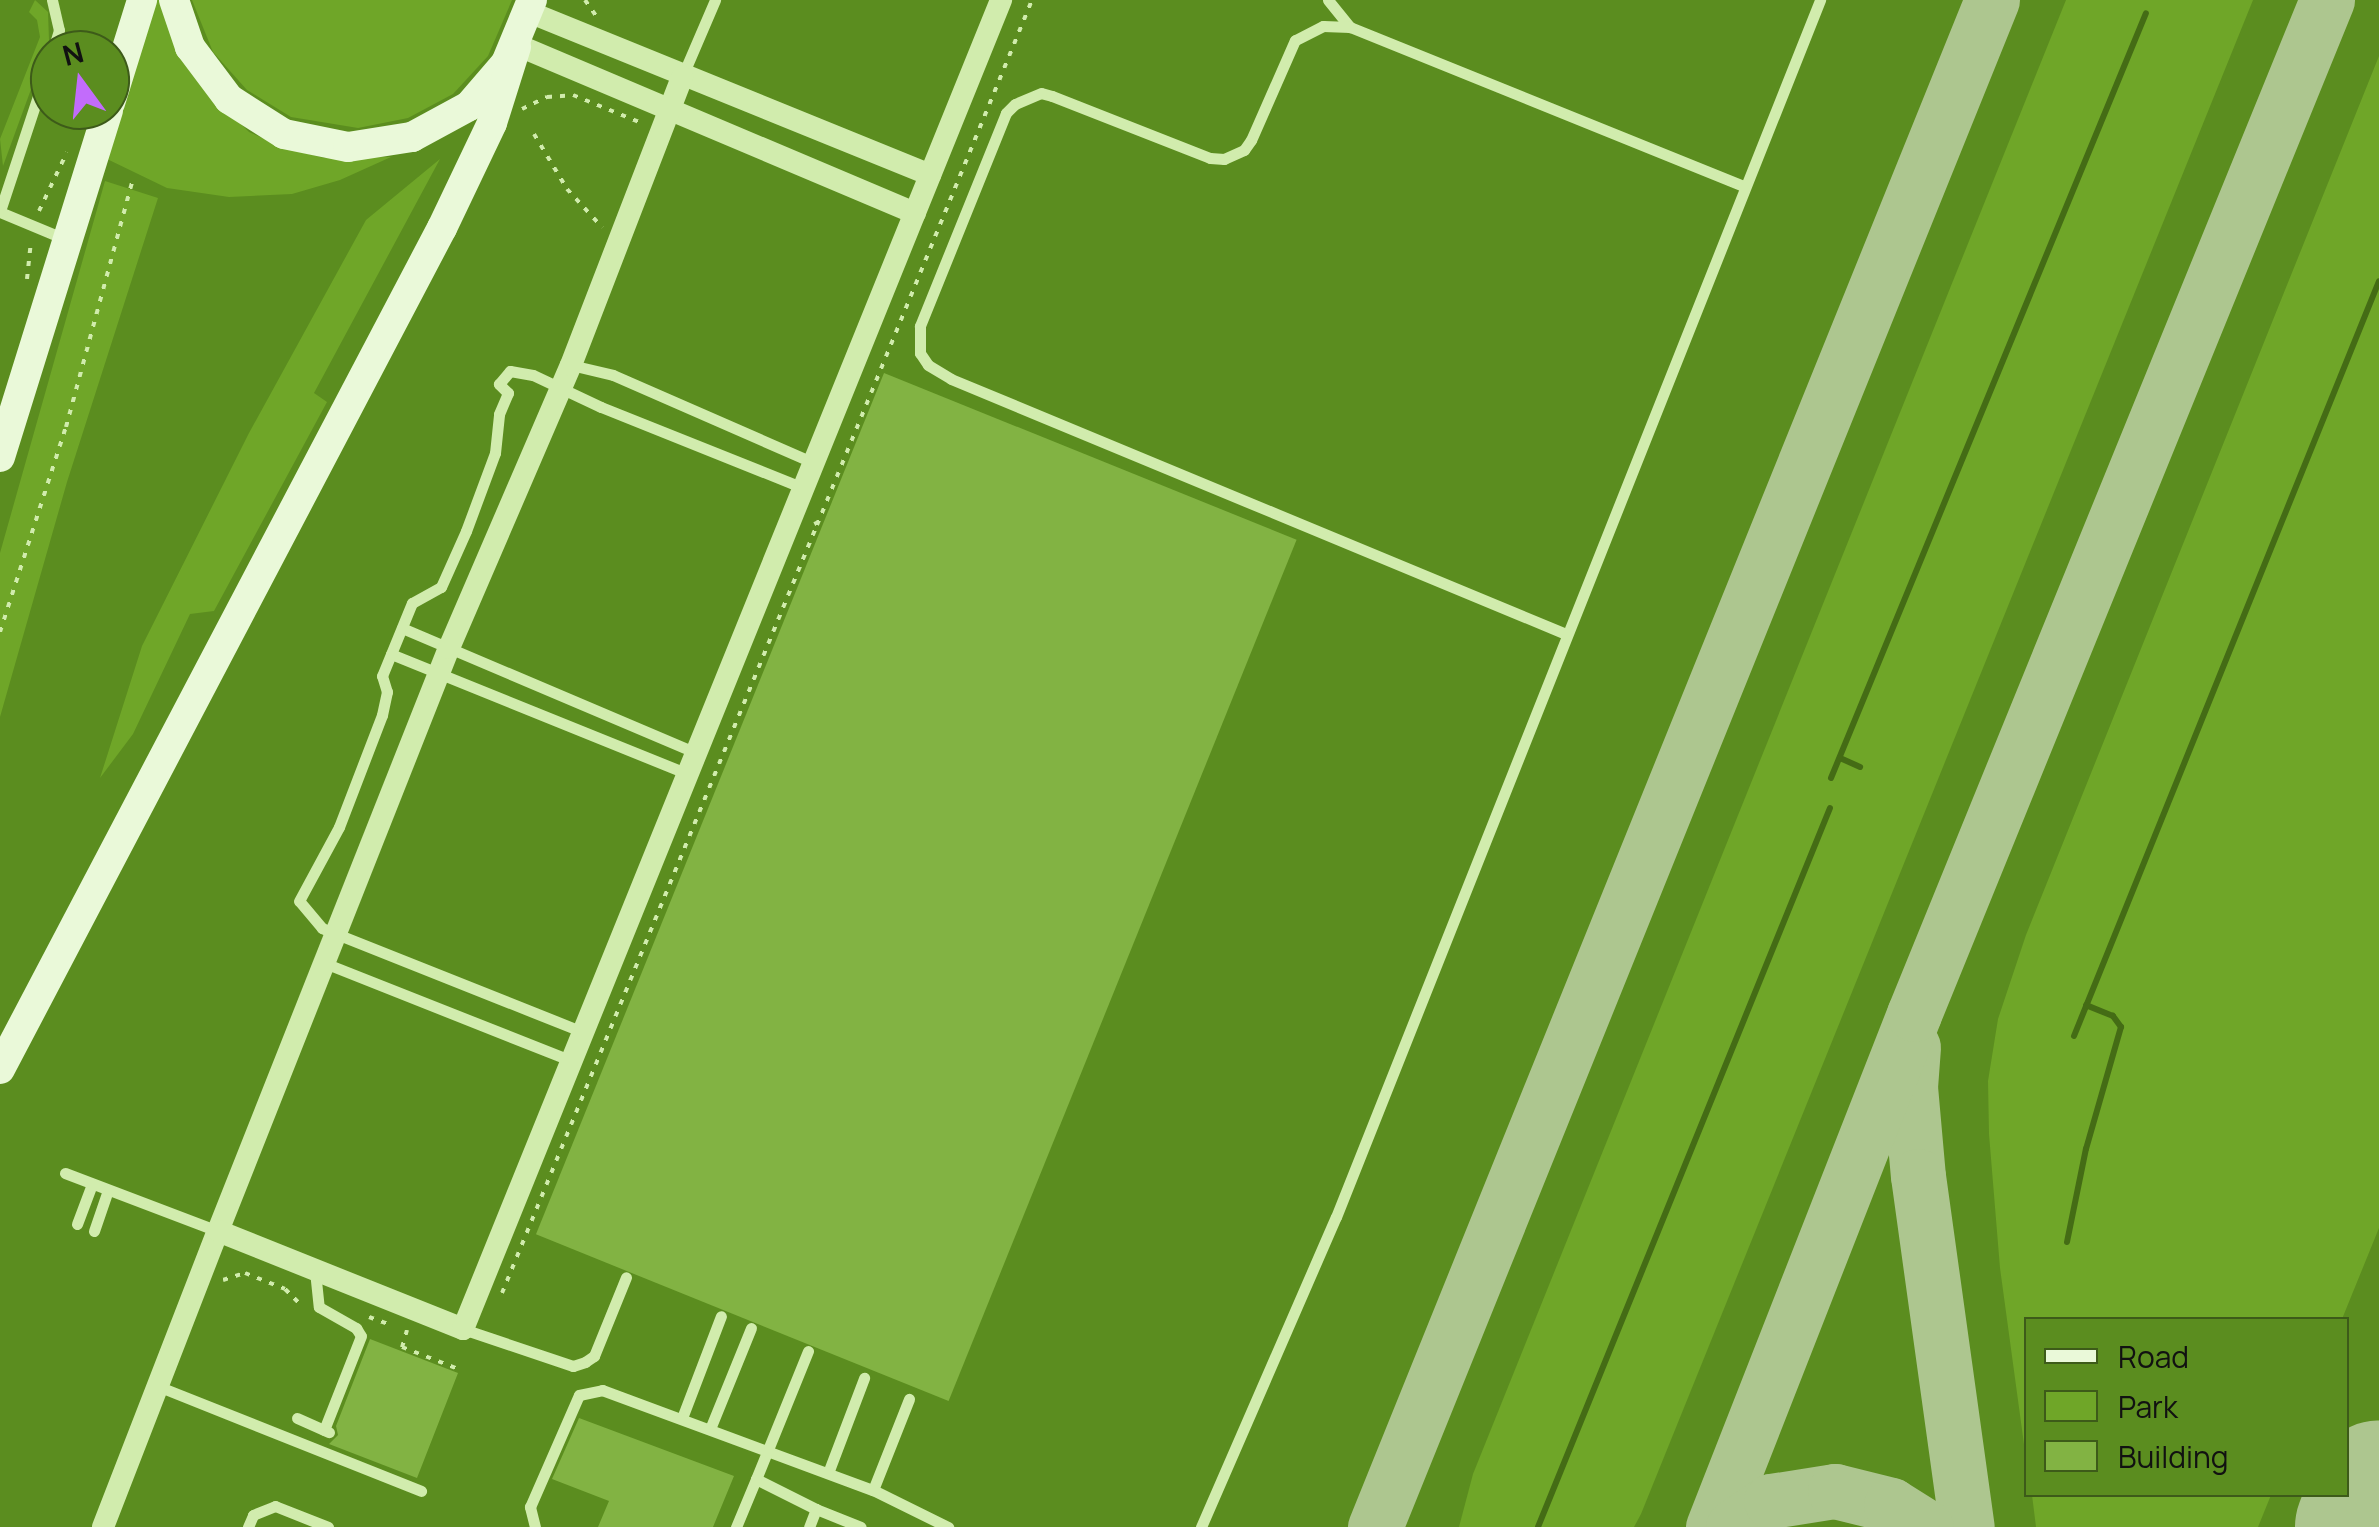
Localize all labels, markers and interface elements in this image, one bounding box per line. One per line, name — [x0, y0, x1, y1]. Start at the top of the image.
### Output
north arrow — [30, 30, 130, 130]
text: N — [58, 32, 87, 74]
legend — [2024, 1317, 2349, 1497]
text: Road — [2118, 1336, 2189, 1377]
text: Park — [2118, 1386, 2178, 1427]
text: Building — [2118, 1436, 2229, 1477]

